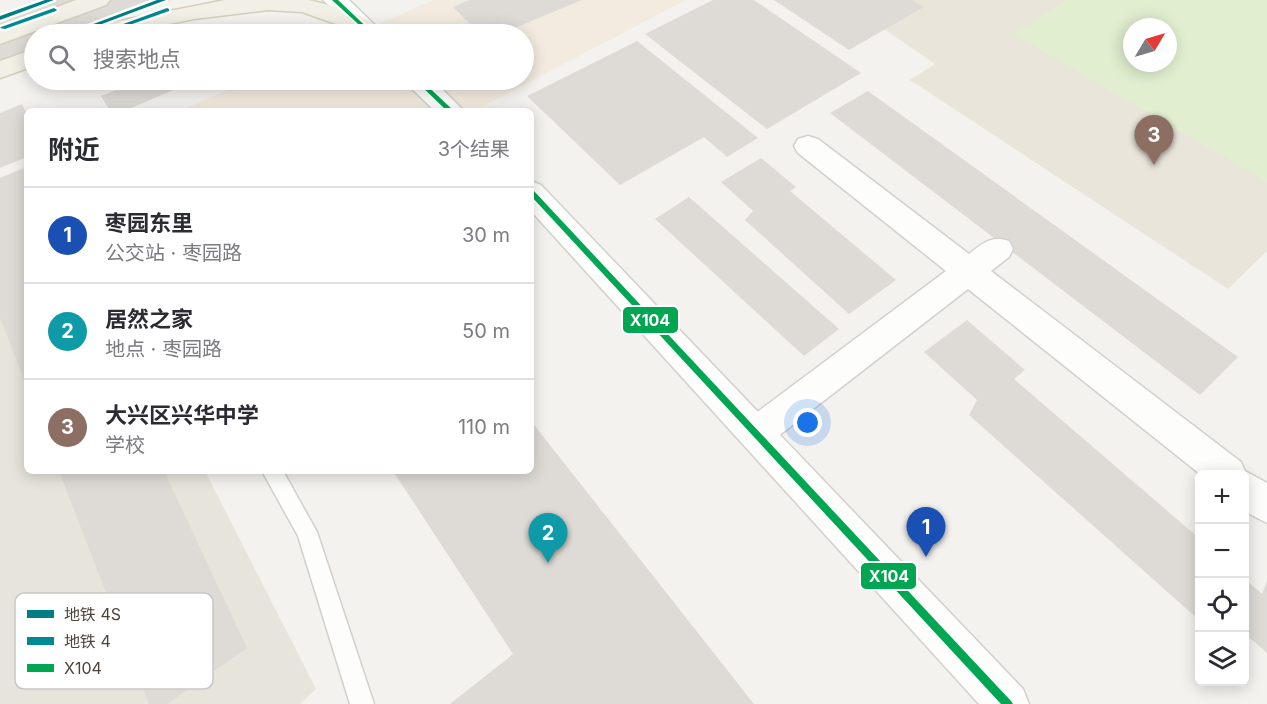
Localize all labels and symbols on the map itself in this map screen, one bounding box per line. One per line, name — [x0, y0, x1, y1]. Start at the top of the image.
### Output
north arrow — [1123, 18, 1177, 72]
pin: 3 — [1134, 116, 1174, 165]
line badge: X104 — [622, 306, 679, 334]
text: X104 — [630, 310, 670, 330]
your location — [793, 408, 822, 437]
pin: 1 — [906, 508, 946, 557]
pin: 2 — [528, 514, 568, 563]
line badge: X104 — [860, 562, 917, 590]
text: X104 — [869, 566, 909, 586]
legend — [15, 593, 213, 689]
text: 地铁 4S — [64, 604, 121, 624]
text: 地铁 4 — [64, 631, 111, 651]
text: X104 — [64, 658, 102, 678]

